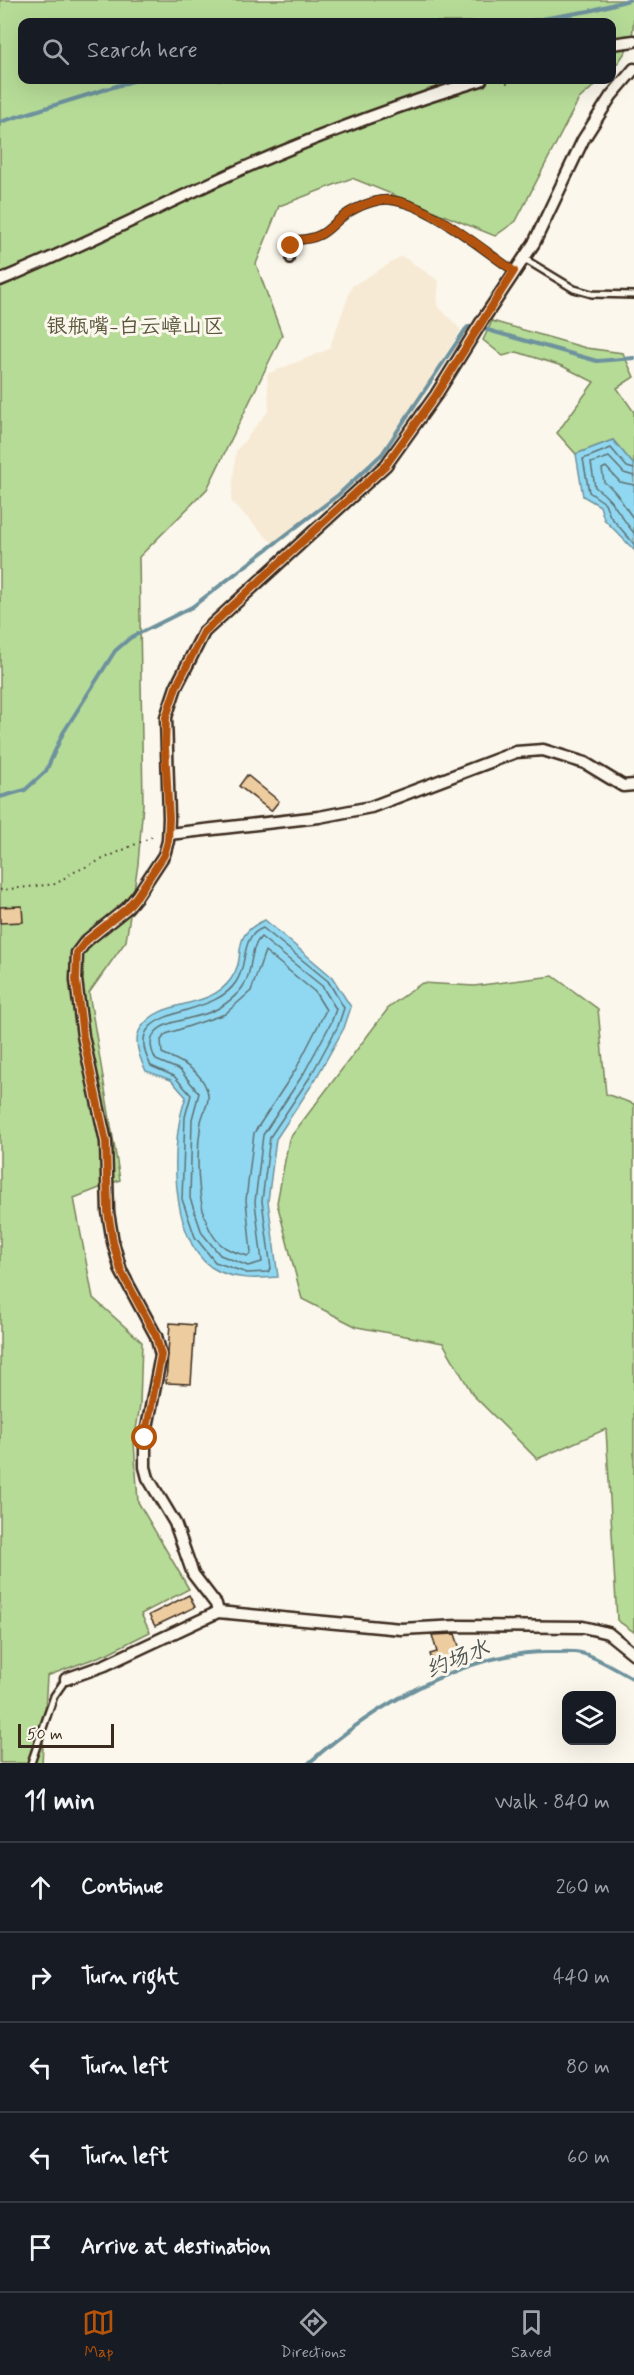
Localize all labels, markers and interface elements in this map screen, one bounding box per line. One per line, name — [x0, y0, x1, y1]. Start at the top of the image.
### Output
search box — [18, 18, 616, 84]
icon: search — [39, 35, 72, 68]
text: Search here — [87, 37, 198, 65]
route end — [277, 232, 303, 258]
park label: 银瓶嘴-白云嶂山区 — [46, 313, 224, 341]
route start — [131, 1424, 157, 1450]
water label: 约场水 — [422, 1634, 495, 1685]
map controls — [562, 1691, 616, 1745]
button: layers — [562, 1691, 616, 1745]
scale bar — [18, 1721, 114, 1748]
text: 50 m — [27, 1724, 63, 1745]
text: 11 min — [24, 1785, 95, 1819]
text: Walk · 840 m — [495, 1789, 610, 1816]
icon: ahead — [24, 1871, 57, 1904]
text: Continue — [81, 1873, 163, 1901]
text: 260 m — [556, 1874, 610, 1901]
icon: right — [24, 1961, 57, 1994]
text: Turn right — [81, 1963, 179, 1991]
text: 440 m — [553, 1964, 610, 1991]
icon: left — [24, 2051, 57, 2084]
text: Turn left — [81, 2053, 169, 2081]
text: 80 m — [566, 2054, 610, 2081]
icon: left — [24, 2141, 57, 2174]
text: Turn left — [81, 2143, 169, 2171]
text: 60 m — [567, 2144, 610, 2171]
icon: arrive — [24, 2231, 57, 2264]
text: Arrive at destination — [81, 2233, 271, 2261]
tab: Map — [82, 2306, 115, 2363]
tab: Directions — [280, 2306, 346, 2363]
tab: Saved — [511, 2306, 552, 2363]

